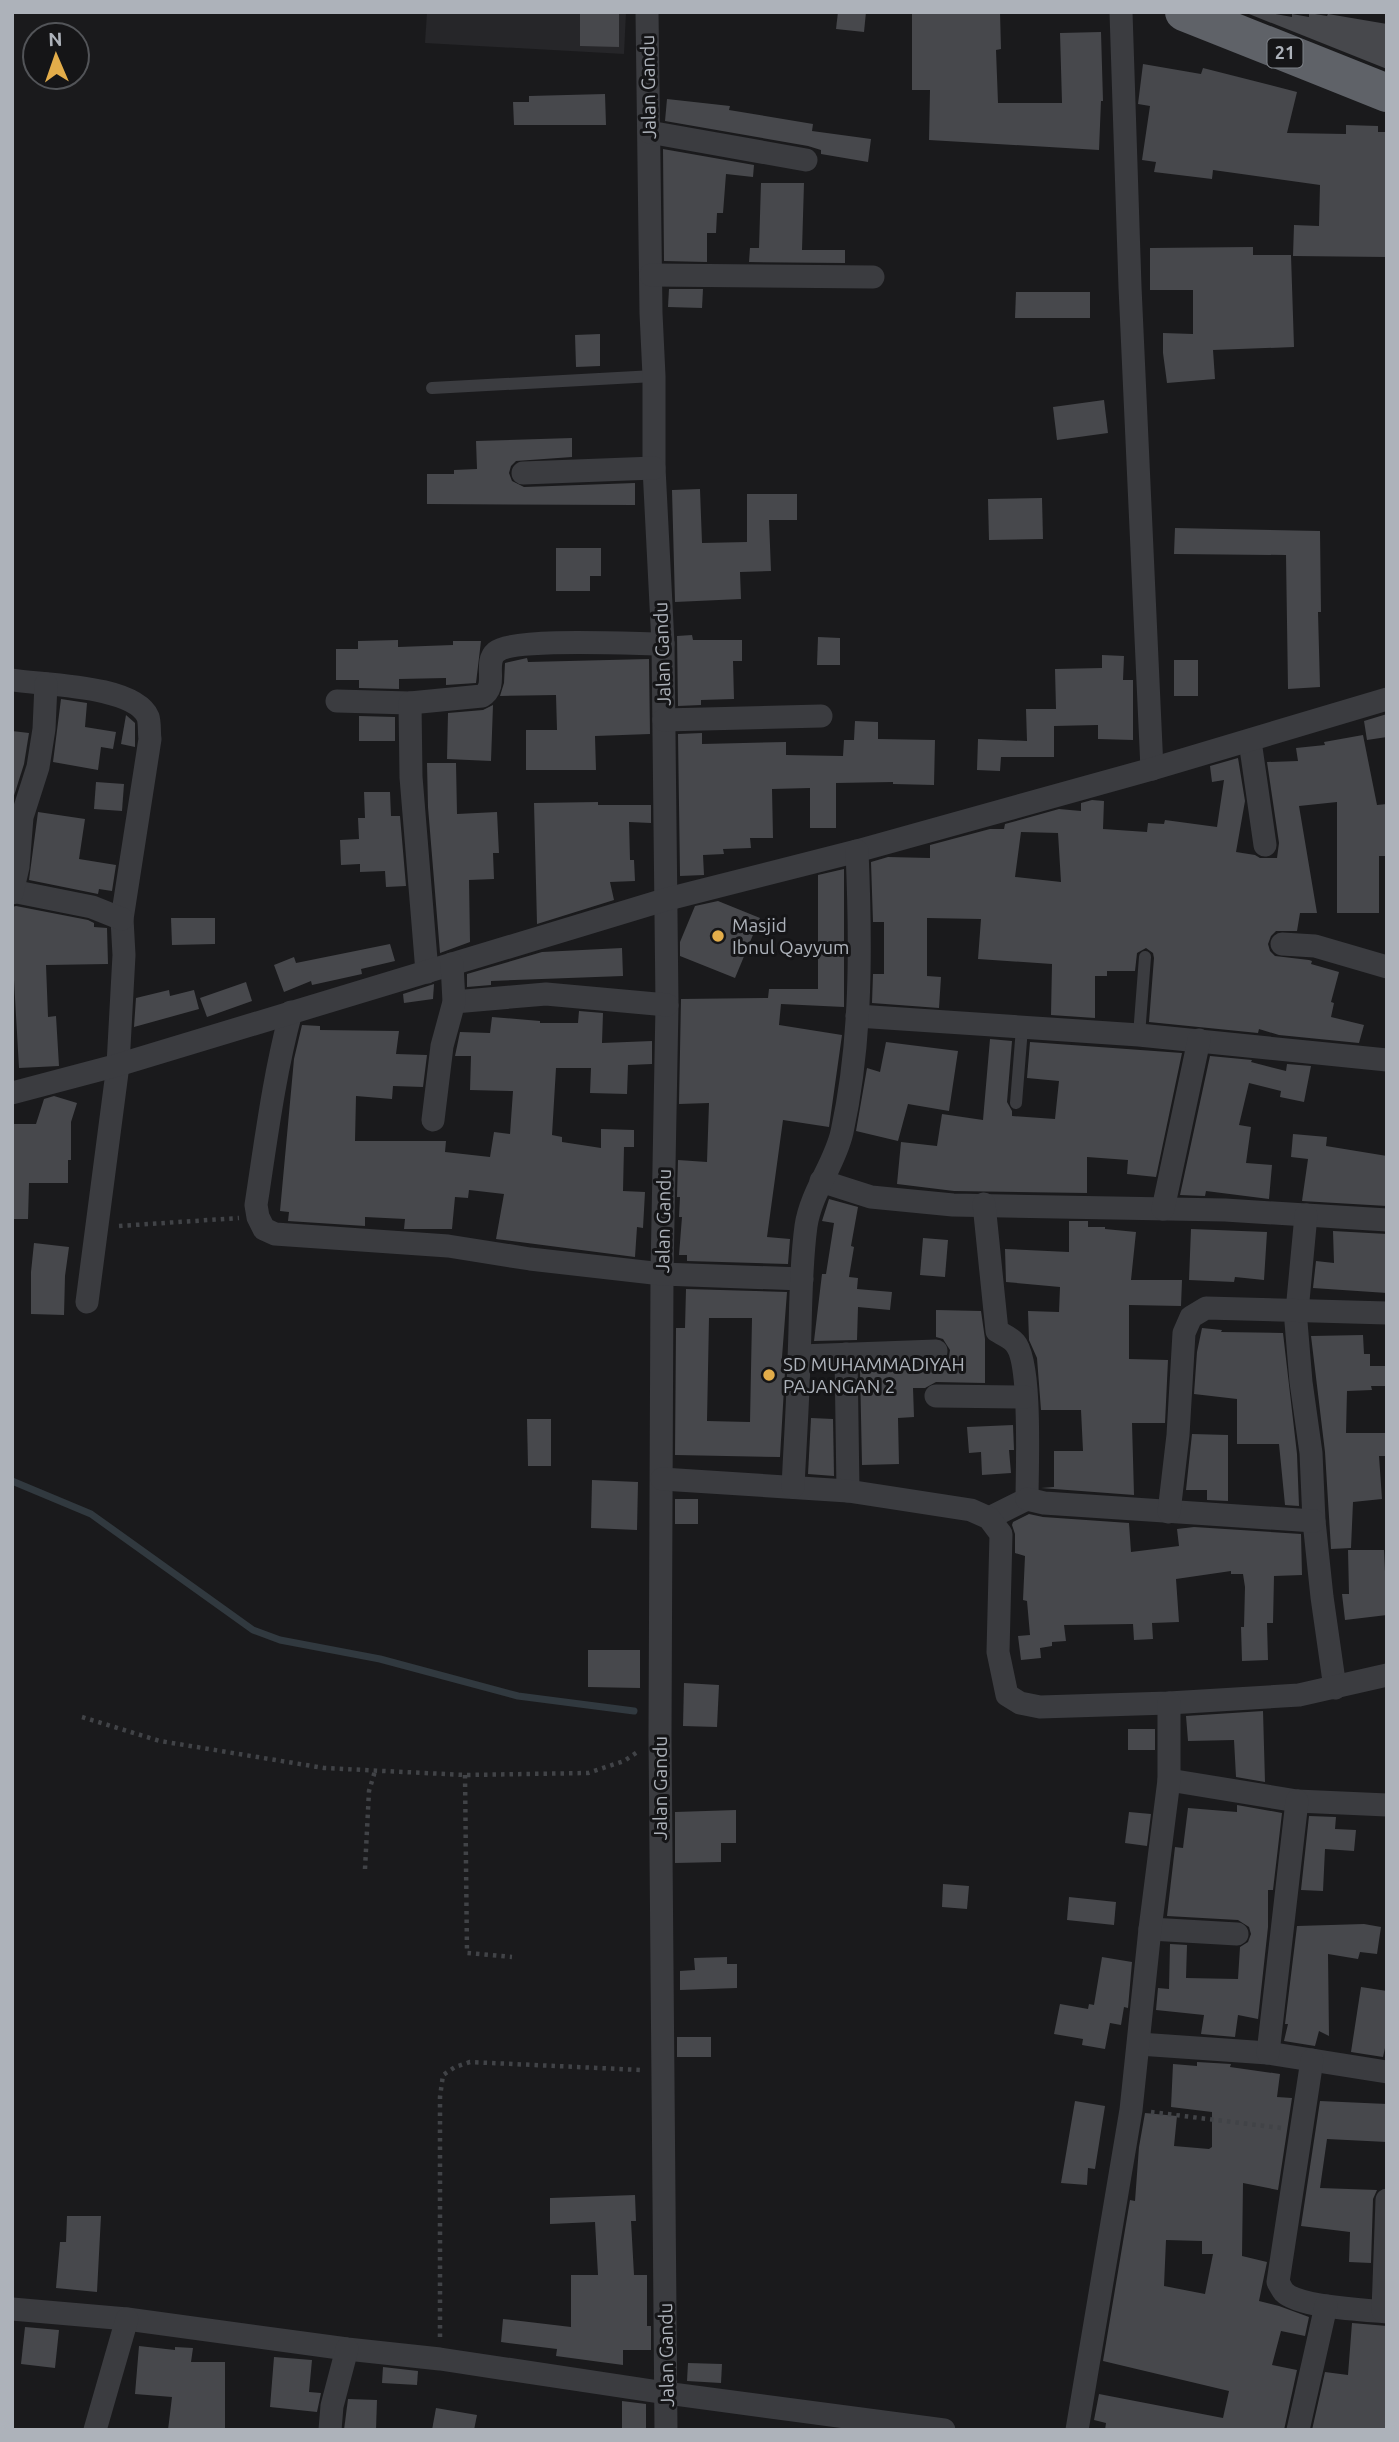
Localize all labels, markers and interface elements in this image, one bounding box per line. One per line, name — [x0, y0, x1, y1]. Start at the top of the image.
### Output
north arrow — [21, 21, 91, 91]
text: N — [48, 28, 63, 50]
street label: Jalan Gandu — [636, 35, 660, 139]
road number: 21 — [1268, 38, 1302, 68]
street label: Jalan Gandu — [649, 602, 675, 706]
place label: Masjid Ibnul Qayyum — [732, 914, 849, 958]
marker: Masjid Ibnul Qayyum — [710, 928, 726, 944]
street label: Jalan Gandu — [651, 1169, 675, 1273]
place label: SD MUHAMMADIYAH PAJANGAN 2 — [783, 1353, 965, 1397]
marker: SD MUHAMMADIYAH PAJANGAN 2 — [761, 1367, 777, 1383]
street label: Jalan Gandu — [649, 1736, 671, 1840]
street label: Jalan Gandu — [654, 2303, 678, 2407]

